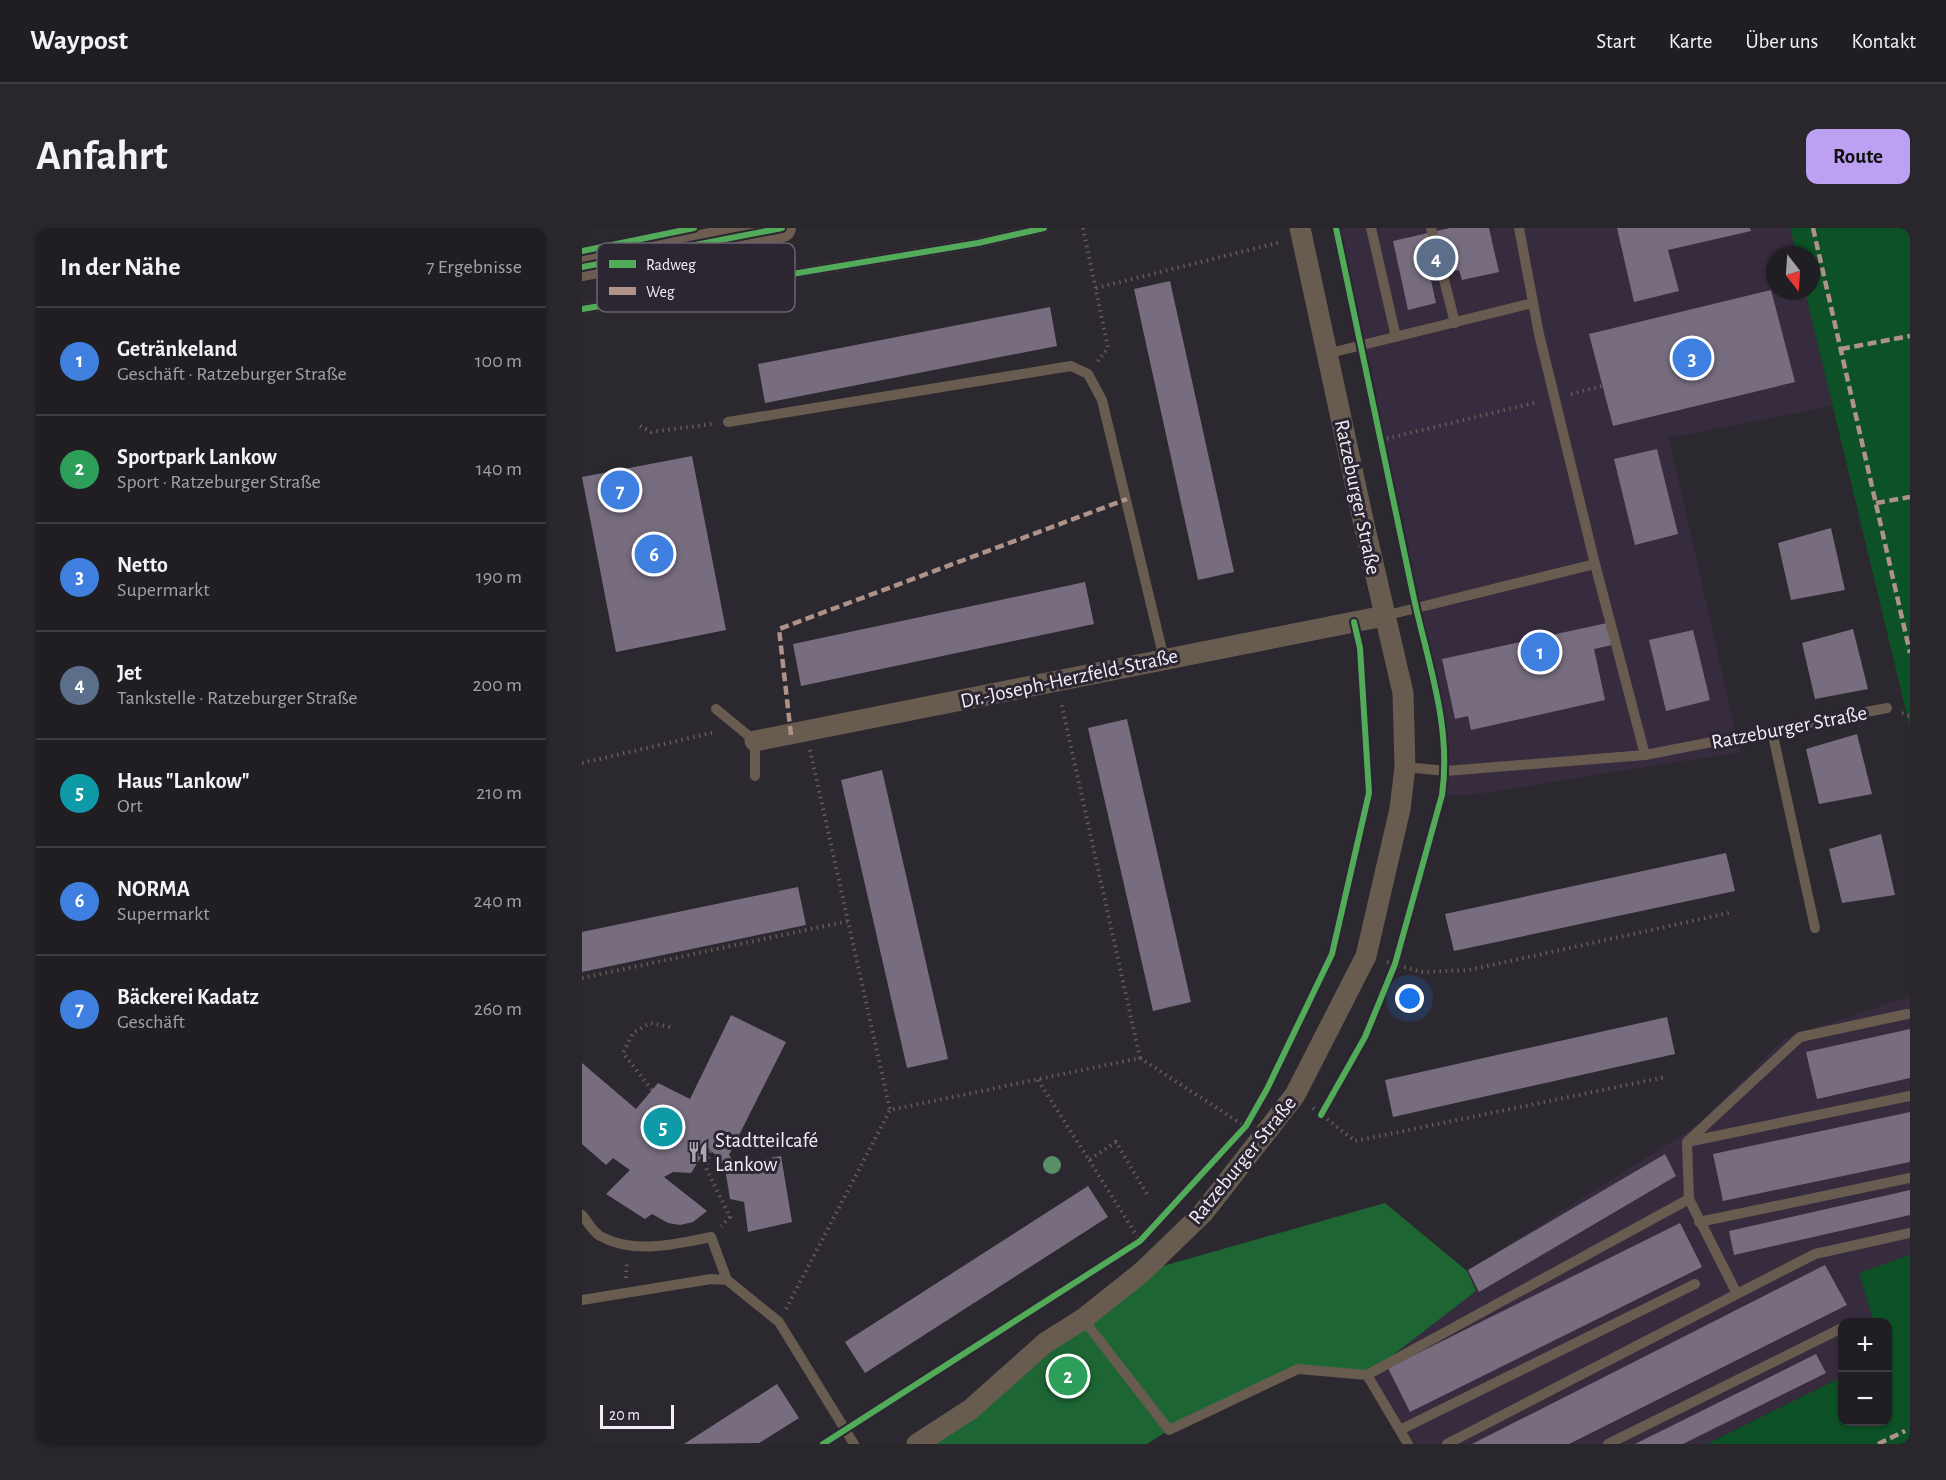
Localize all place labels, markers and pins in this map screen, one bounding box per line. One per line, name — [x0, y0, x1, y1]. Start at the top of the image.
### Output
pin: 4 — [1416, 236, 1456, 280]
pin: 3 — [1672, 336, 1712, 380]
pin: 7 — [600, 468, 639, 512]
pin: 6 — [634, 532, 674, 576]
pin: 1 — [1520, 630, 1560, 674]
pin: 5 — [644, 1104, 682, 1150]
place label: Stadtteilcafé Lankow — [715, 1130, 818, 1175]
restaurant icon: Stadtteilcafé Lankow — [686, 1140, 710, 1164]
pin: 2 — [1048, 1354, 1088, 1398]

